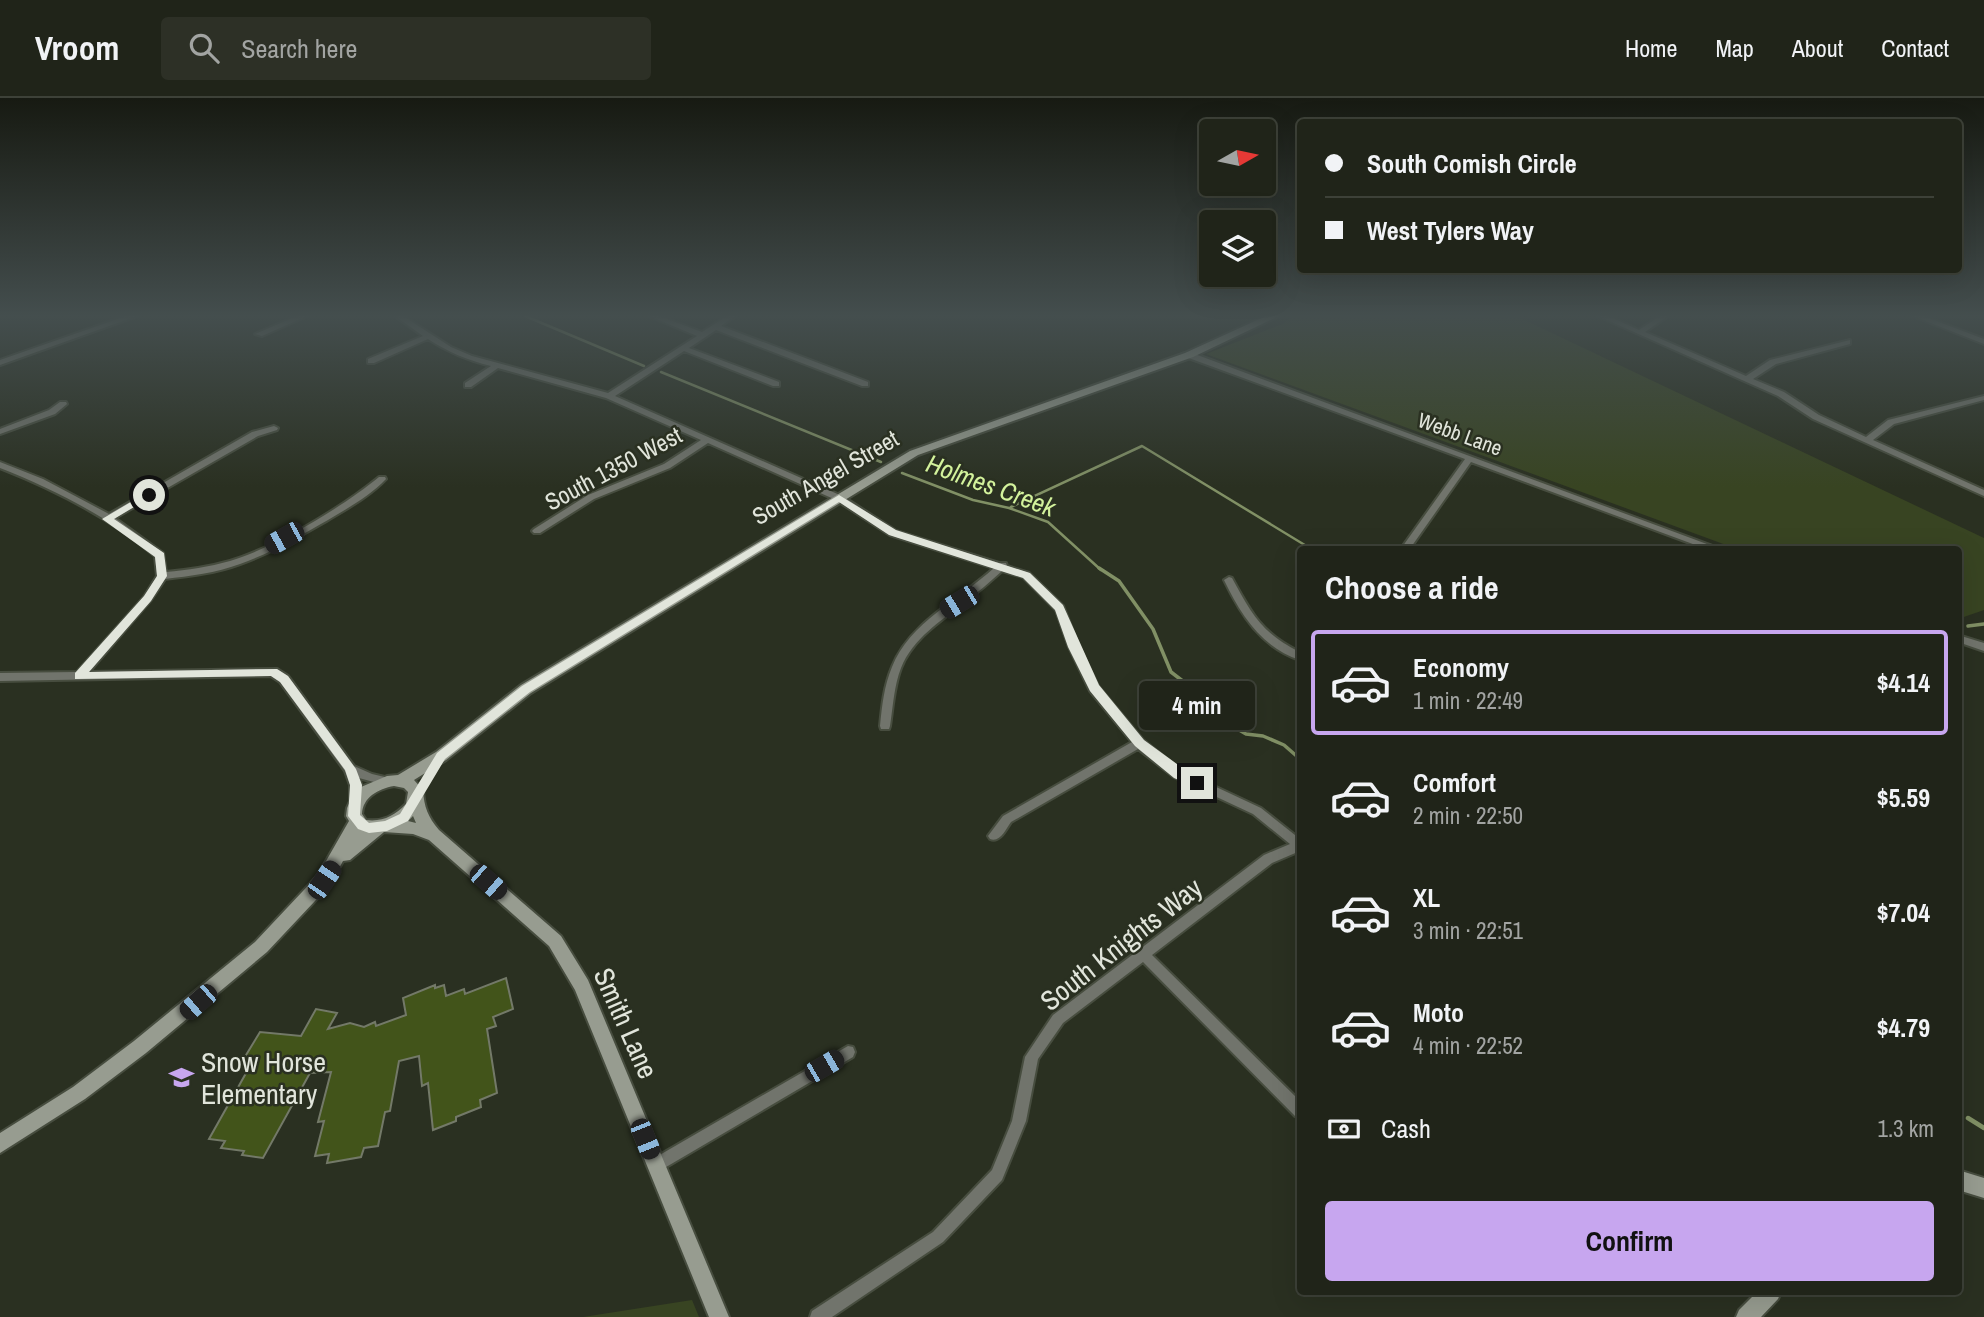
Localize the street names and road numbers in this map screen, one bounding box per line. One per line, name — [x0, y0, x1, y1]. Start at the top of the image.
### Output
street label: Webb Lane — [1414, 405, 1506, 463]
street label: South 1350 West — [539, 418, 687, 517]
street label: South Angel Street — [746, 422, 905, 532]
street label: South Knights Way — [1032, 868, 1210, 1019]
street label: Smith Lane — [585, 962, 667, 1084]

